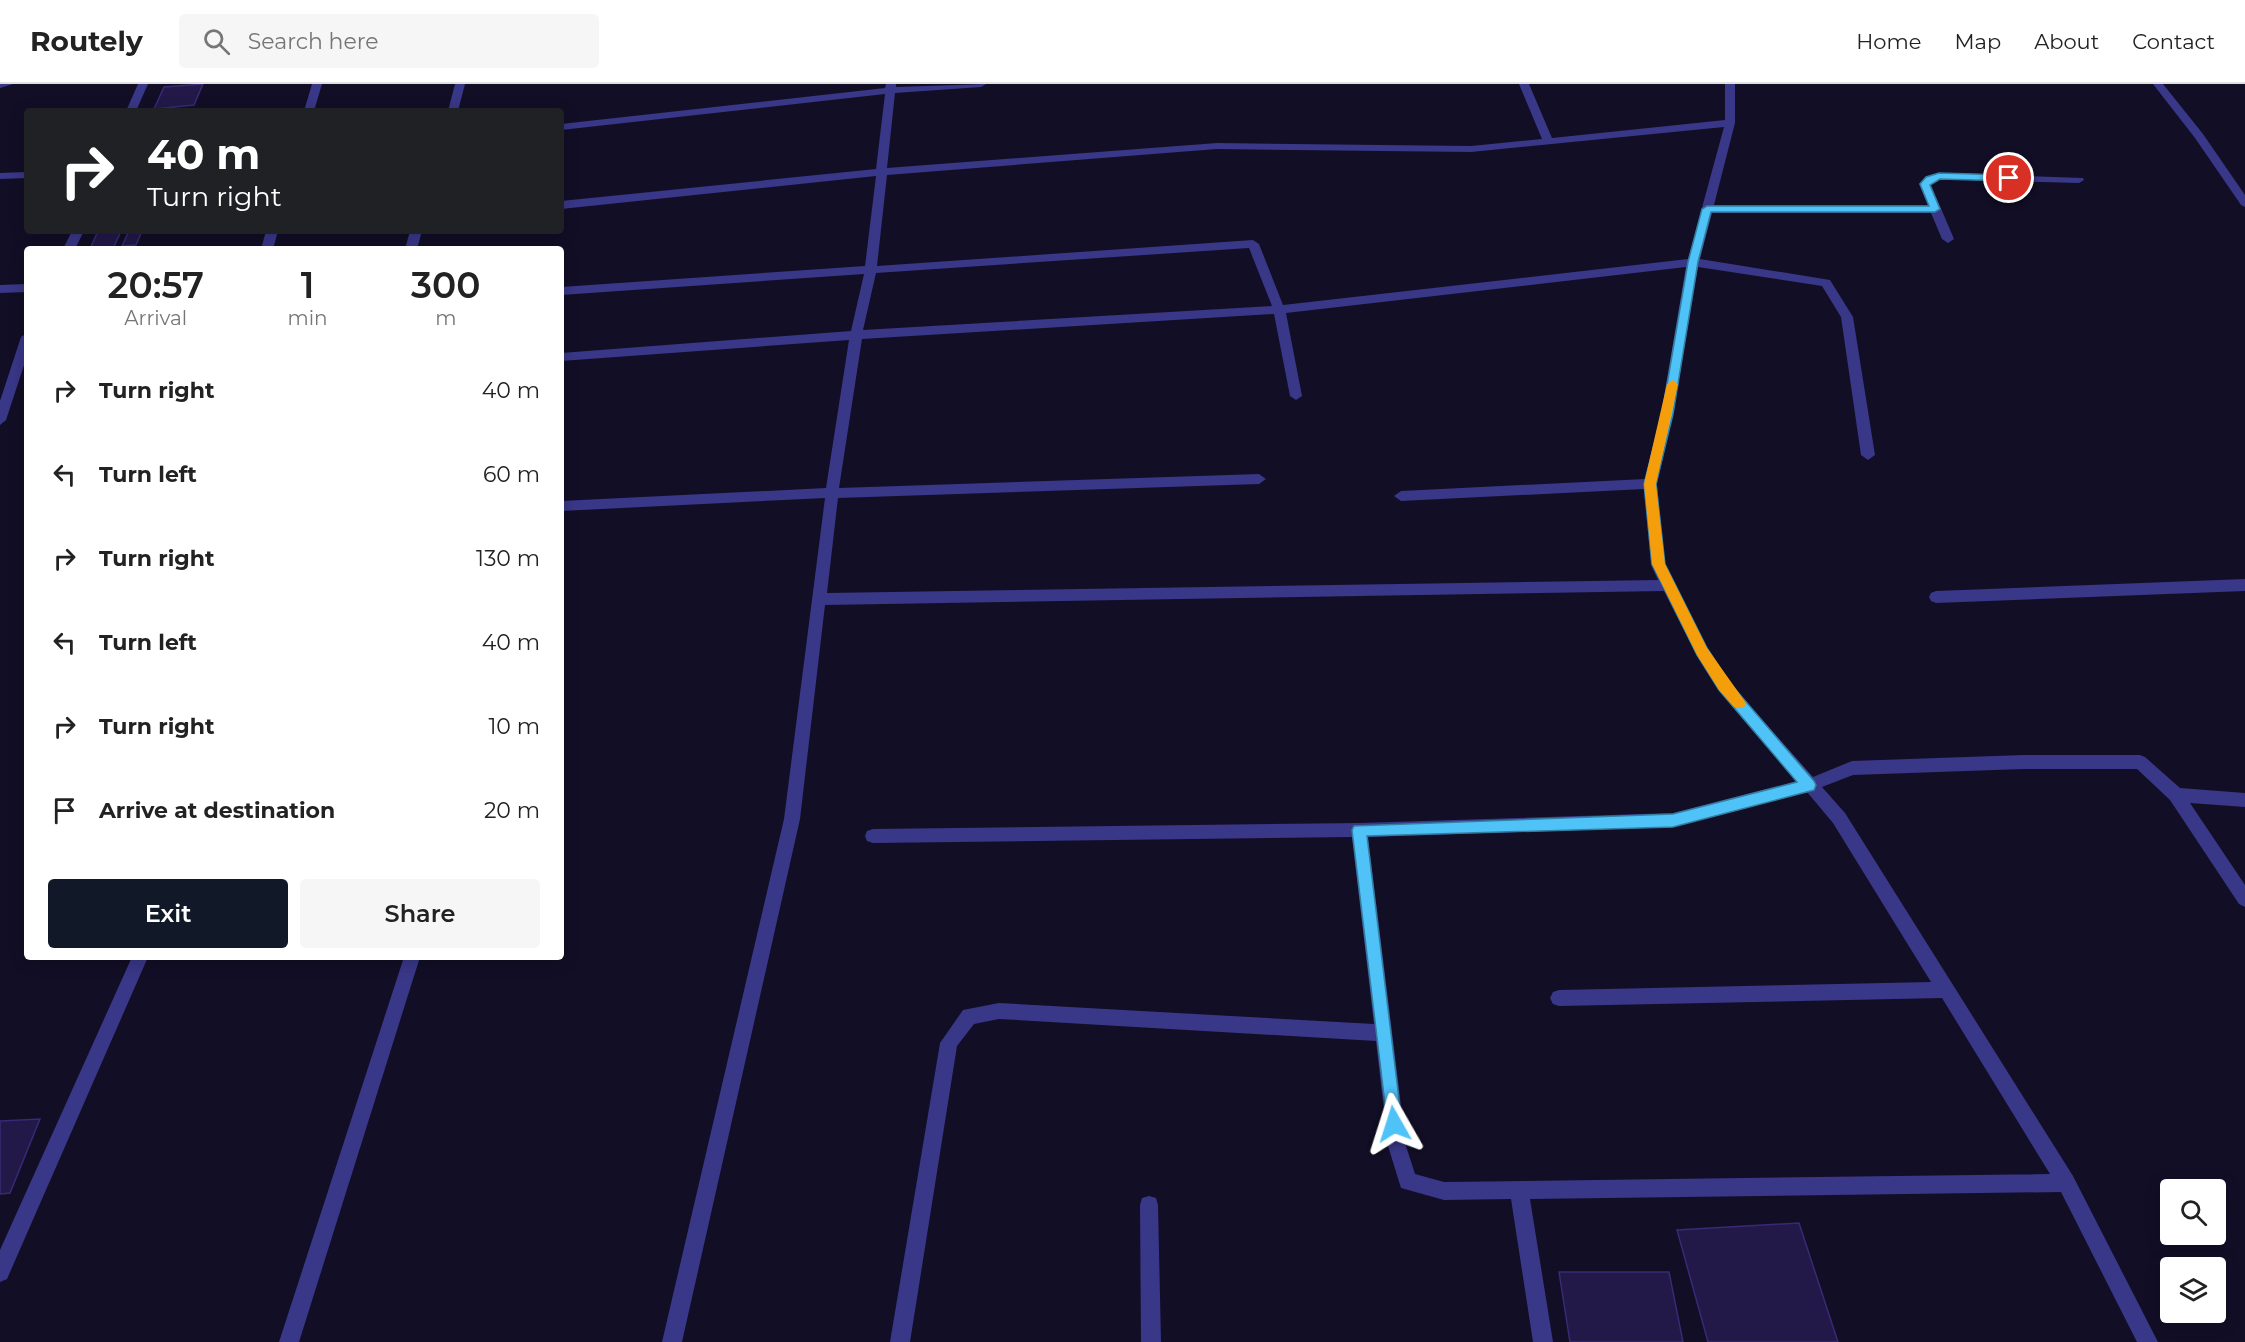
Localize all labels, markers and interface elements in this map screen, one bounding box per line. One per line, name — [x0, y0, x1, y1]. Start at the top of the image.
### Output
search box — [179, 14, 599, 68]
text: Routely — [30, 24, 143, 58]
icon: search — [200, 25, 233, 58]
text: Search here — [248, 28, 379, 55]
text: Home — [1856, 29, 1921, 54]
text: Map — [1954, 29, 2001, 54]
text: About — [2034, 29, 2099, 54]
text: Contact — [2132, 29, 2215, 54]
text: 40 m — [147, 128, 260, 180]
icon: right — [48, 132, 126, 210]
pin — [1983, 152, 2034, 203]
icon: arrive — [1992, 161, 2025, 194]
text: Turn right — [147, 180, 282, 213]
text: 20:57 — [108, 263, 204, 307]
text: 1 — [301, 263, 314, 307]
text: 300 — [411, 263, 480, 307]
text: Arrival — [124, 306, 187, 330]
text: min — [287, 306, 328, 330]
text: m — [435, 306, 456, 330]
icon: right — [48, 374, 81, 407]
text: Turn right — [99, 377, 214, 404]
text: 40 m — [482, 377, 540, 404]
icon: left — [48, 458, 81, 491]
text: Turn left — [99, 461, 197, 488]
text: 60 m — [483, 461, 540, 488]
icon: right — [48, 542, 81, 575]
text: Turn right — [99, 545, 214, 572]
text: 130 m — [476, 545, 540, 572]
icon: left — [48, 626, 81, 659]
text: Turn left — [99, 629, 197, 656]
text: 40 m — [482, 629, 540, 656]
icon: right — [48, 710, 81, 743]
text: Turn right — [99, 713, 214, 740]
text: 10 m — [488, 713, 540, 740]
icon: arrive — [48, 794, 81, 827]
text: Arrive at destination — [99, 797, 335, 824]
text: 20 m — [484, 797, 540, 824]
button: Exit — [48, 879, 288, 948]
button: Share — [300, 879, 540, 948]
position arrow — [1362, 1092, 1426, 1156]
map controls — [2160, 1179, 2226, 1323]
button: search — [2160, 1179, 2226, 1245]
button: layers — [2160, 1257, 2226, 1323]

